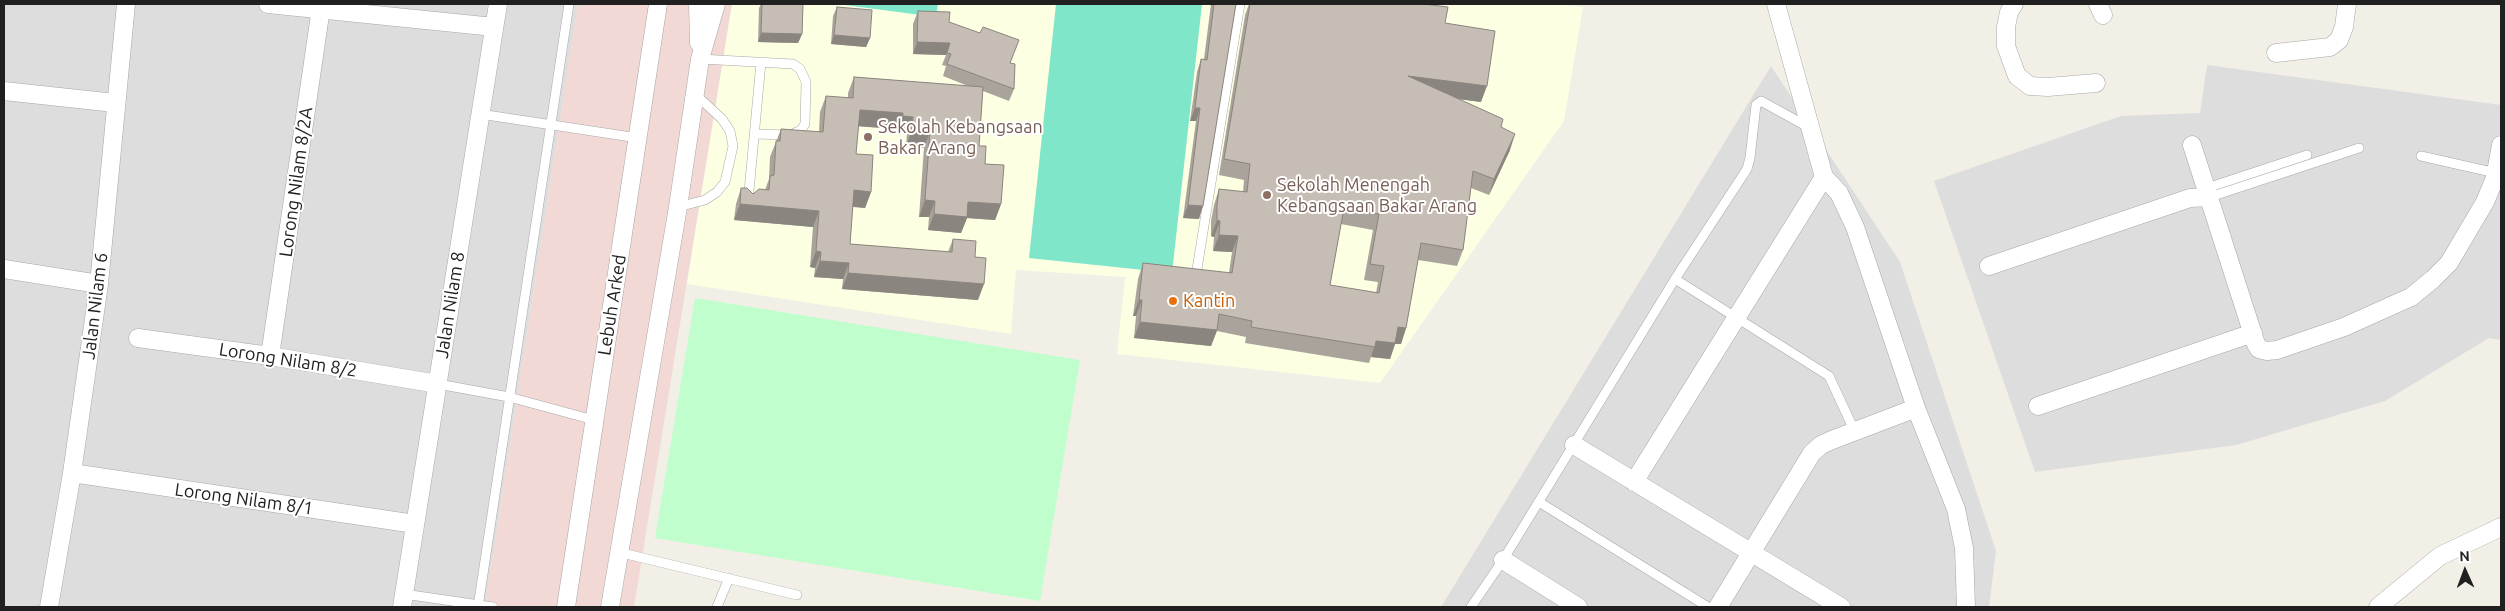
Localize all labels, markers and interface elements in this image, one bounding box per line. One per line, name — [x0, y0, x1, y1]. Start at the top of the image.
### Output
street label: Lorong Nilam 8/2A — [275, 106, 317, 258]
place label: Sekolah Kebangsaan Bakar Arang — [878, 116, 1043, 158]
marker: Sekolah Kebangsaan Bakar Arang — [862, 131, 874, 143]
place label: Sekolah Menengah Kebangsaan Bakar Arang — [1277, 174, 1477, 216]
marker: Sekolah Menengah Kebangsaan Bakar Arang — [1261, 189, 1273, 201]
street label: Jalan Nilam 8 — [431, 250, 469, 360]
street label: Jalan Nilam 6 — [78, 251, 112, 361]
street label: Lebuh Arked — [593, 253, 631, 357]
place label: Kantin — [1183, 290, 1235, 312]
marker: Kantin — [1167, 295, 1179, 307]
street label: Lorong Nilam 8/2 — [217, 338, 359, 382]
street label: Lorong Nilam 8/1 — [173, 479, 315, 519]
north arrow — [2440, 546, 2490, 596]
text: N — [2459, 548, 2470, 564]

